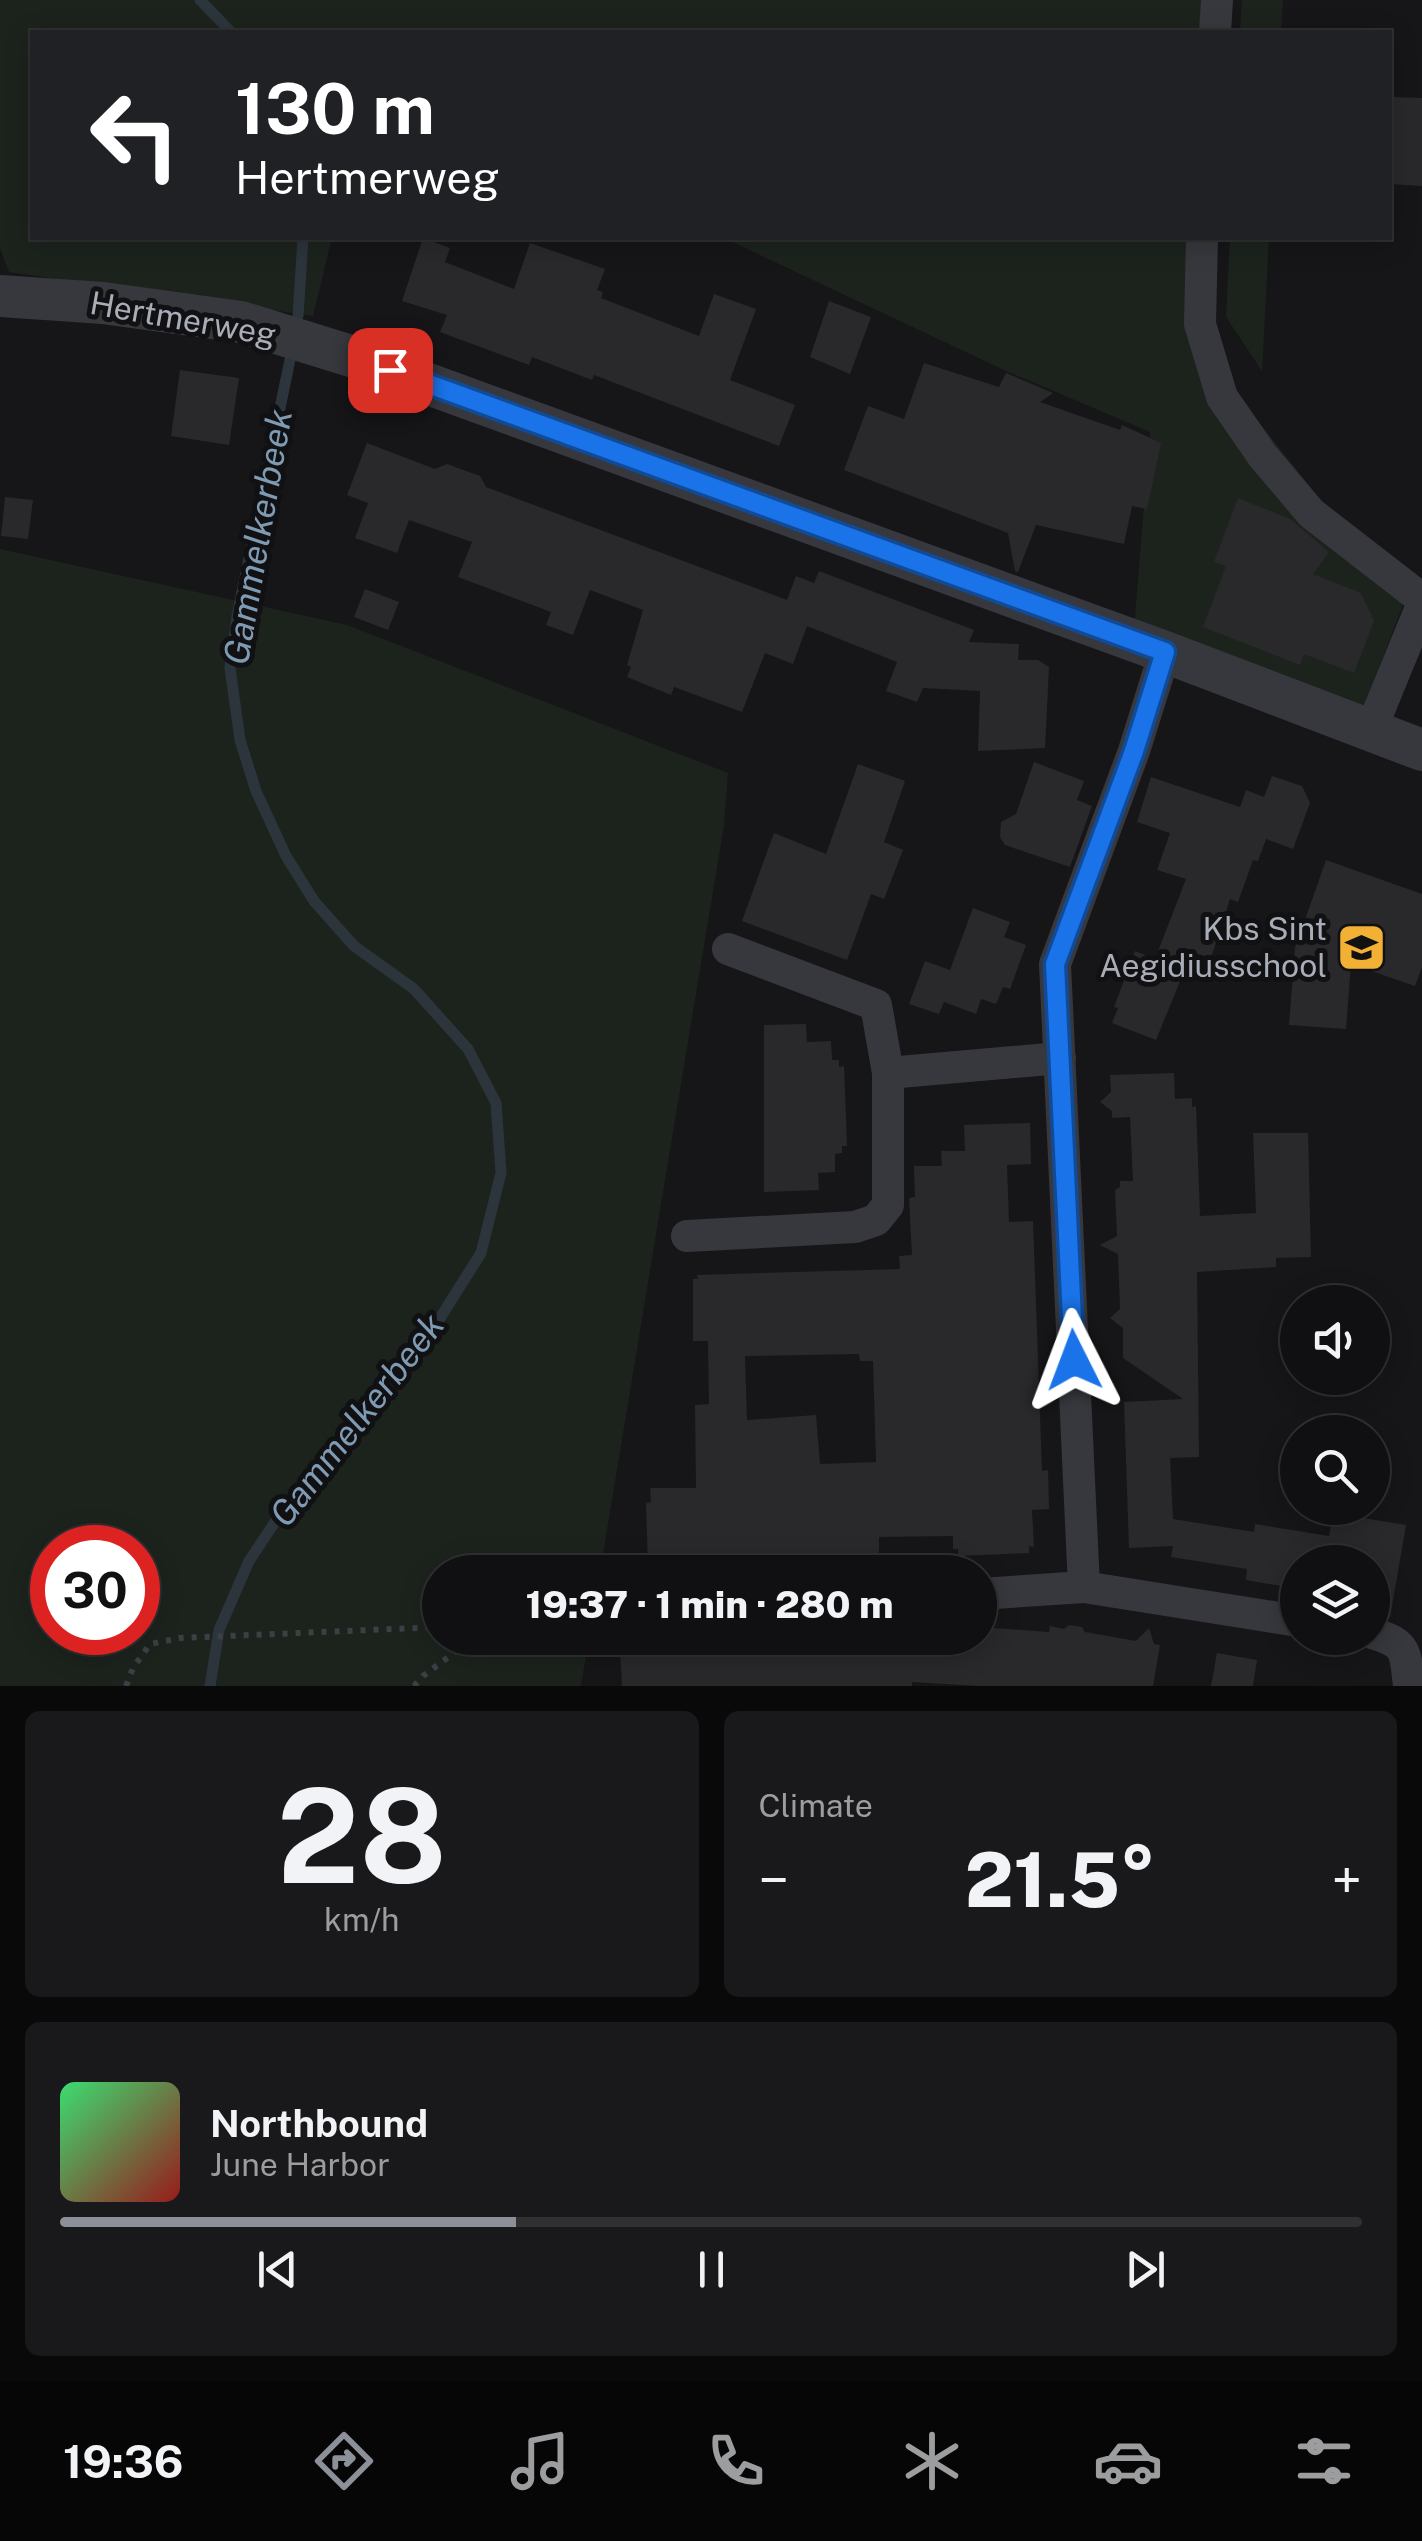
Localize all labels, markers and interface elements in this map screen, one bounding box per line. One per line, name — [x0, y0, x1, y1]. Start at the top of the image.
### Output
text: 130 m — [235, 67, 435, 150]
icon: left — [70, 70, 200, 200]
text: Hertmerweg — [235, 151, 500, 204]
street label: Hertmerweg — [87, 284, 279, 353]
pin — [348, 328, 433, 413]
icon: arrive — [363, 343, 418, 398]
water label: Gammelkerbeek — [215, 406, 300, 668]
place label: Kbs Sint Aegidiusschool — [1099, 910, 1327, 984]
school or university icon: Kbs Sint Aegidiusschool — [1336, 921, 1388, 973]
map controls — [1280, 1285, 1390, 1655]
button: sound — [1280, 1285, 1390, 1395]
water label: Gammelkerbeek — [261, 1305, 452, 1534]
position arrow — [1022, 1308, 1126, 1412]
button: search — [1280, 1415, 1390, 1525]
speed limit sign: 30 — [30, 1525, 160, 1655]
button: layers — [1280, 1545, 1390, 1655]
text: 19:37 · 1 min · 280 m — [526, 1582, 893, 1627]
text: 28 — [277, 1760, 447, 1912]
text: Climate — [759, 1787, 873, 1824]
text: 21.5° — [965, 1836, 1156, 1924]
text: − — [759, 1848, 789, 1912]
text: + — [1332, 1848, 1362, 1912]
text: km/h — [324, 1901, 399, 1938]
text: Northbound — [210, 2101, 428, 2146]
text: June Harbor — [210, 2146, 390, 2183]
icon: previous — [250, 2242, 305, 2297]
icon: pause — [684, 2242, 739, 2297]
icon: next — [1118, 2242, 1173, 2297]
icon: directions — [309, 2426, 379, 2496]
icon: music — [505, 2426, 575, 2496]
icon: phone — [701, 2426, 771, 2496]
icon: climate — [897, 2426, 967, 2496]
icon: car — [1093, 2426, 1163, 2496]
icon: filters — [1289, 2426, 1359, 2496]
text: 19:36 — [63, 2435, 184, 2488]

